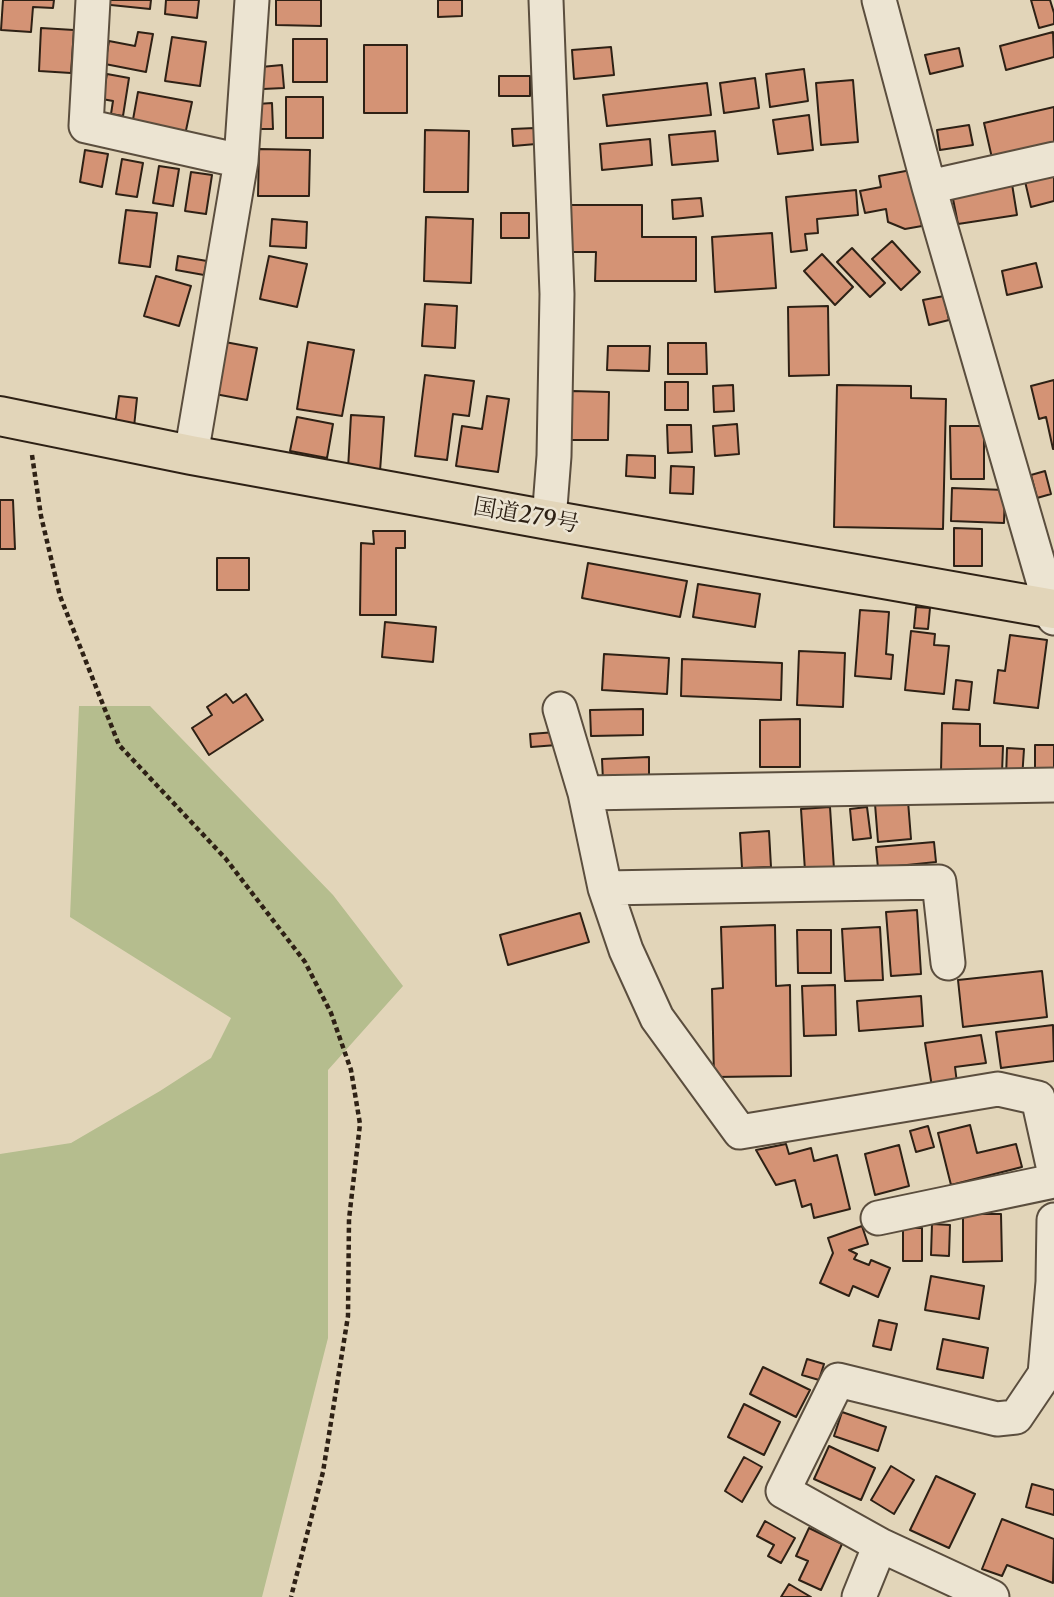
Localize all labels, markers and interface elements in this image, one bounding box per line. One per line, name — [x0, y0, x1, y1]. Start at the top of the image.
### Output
street label: 国道279号 — [471, 493, 581, 539]

